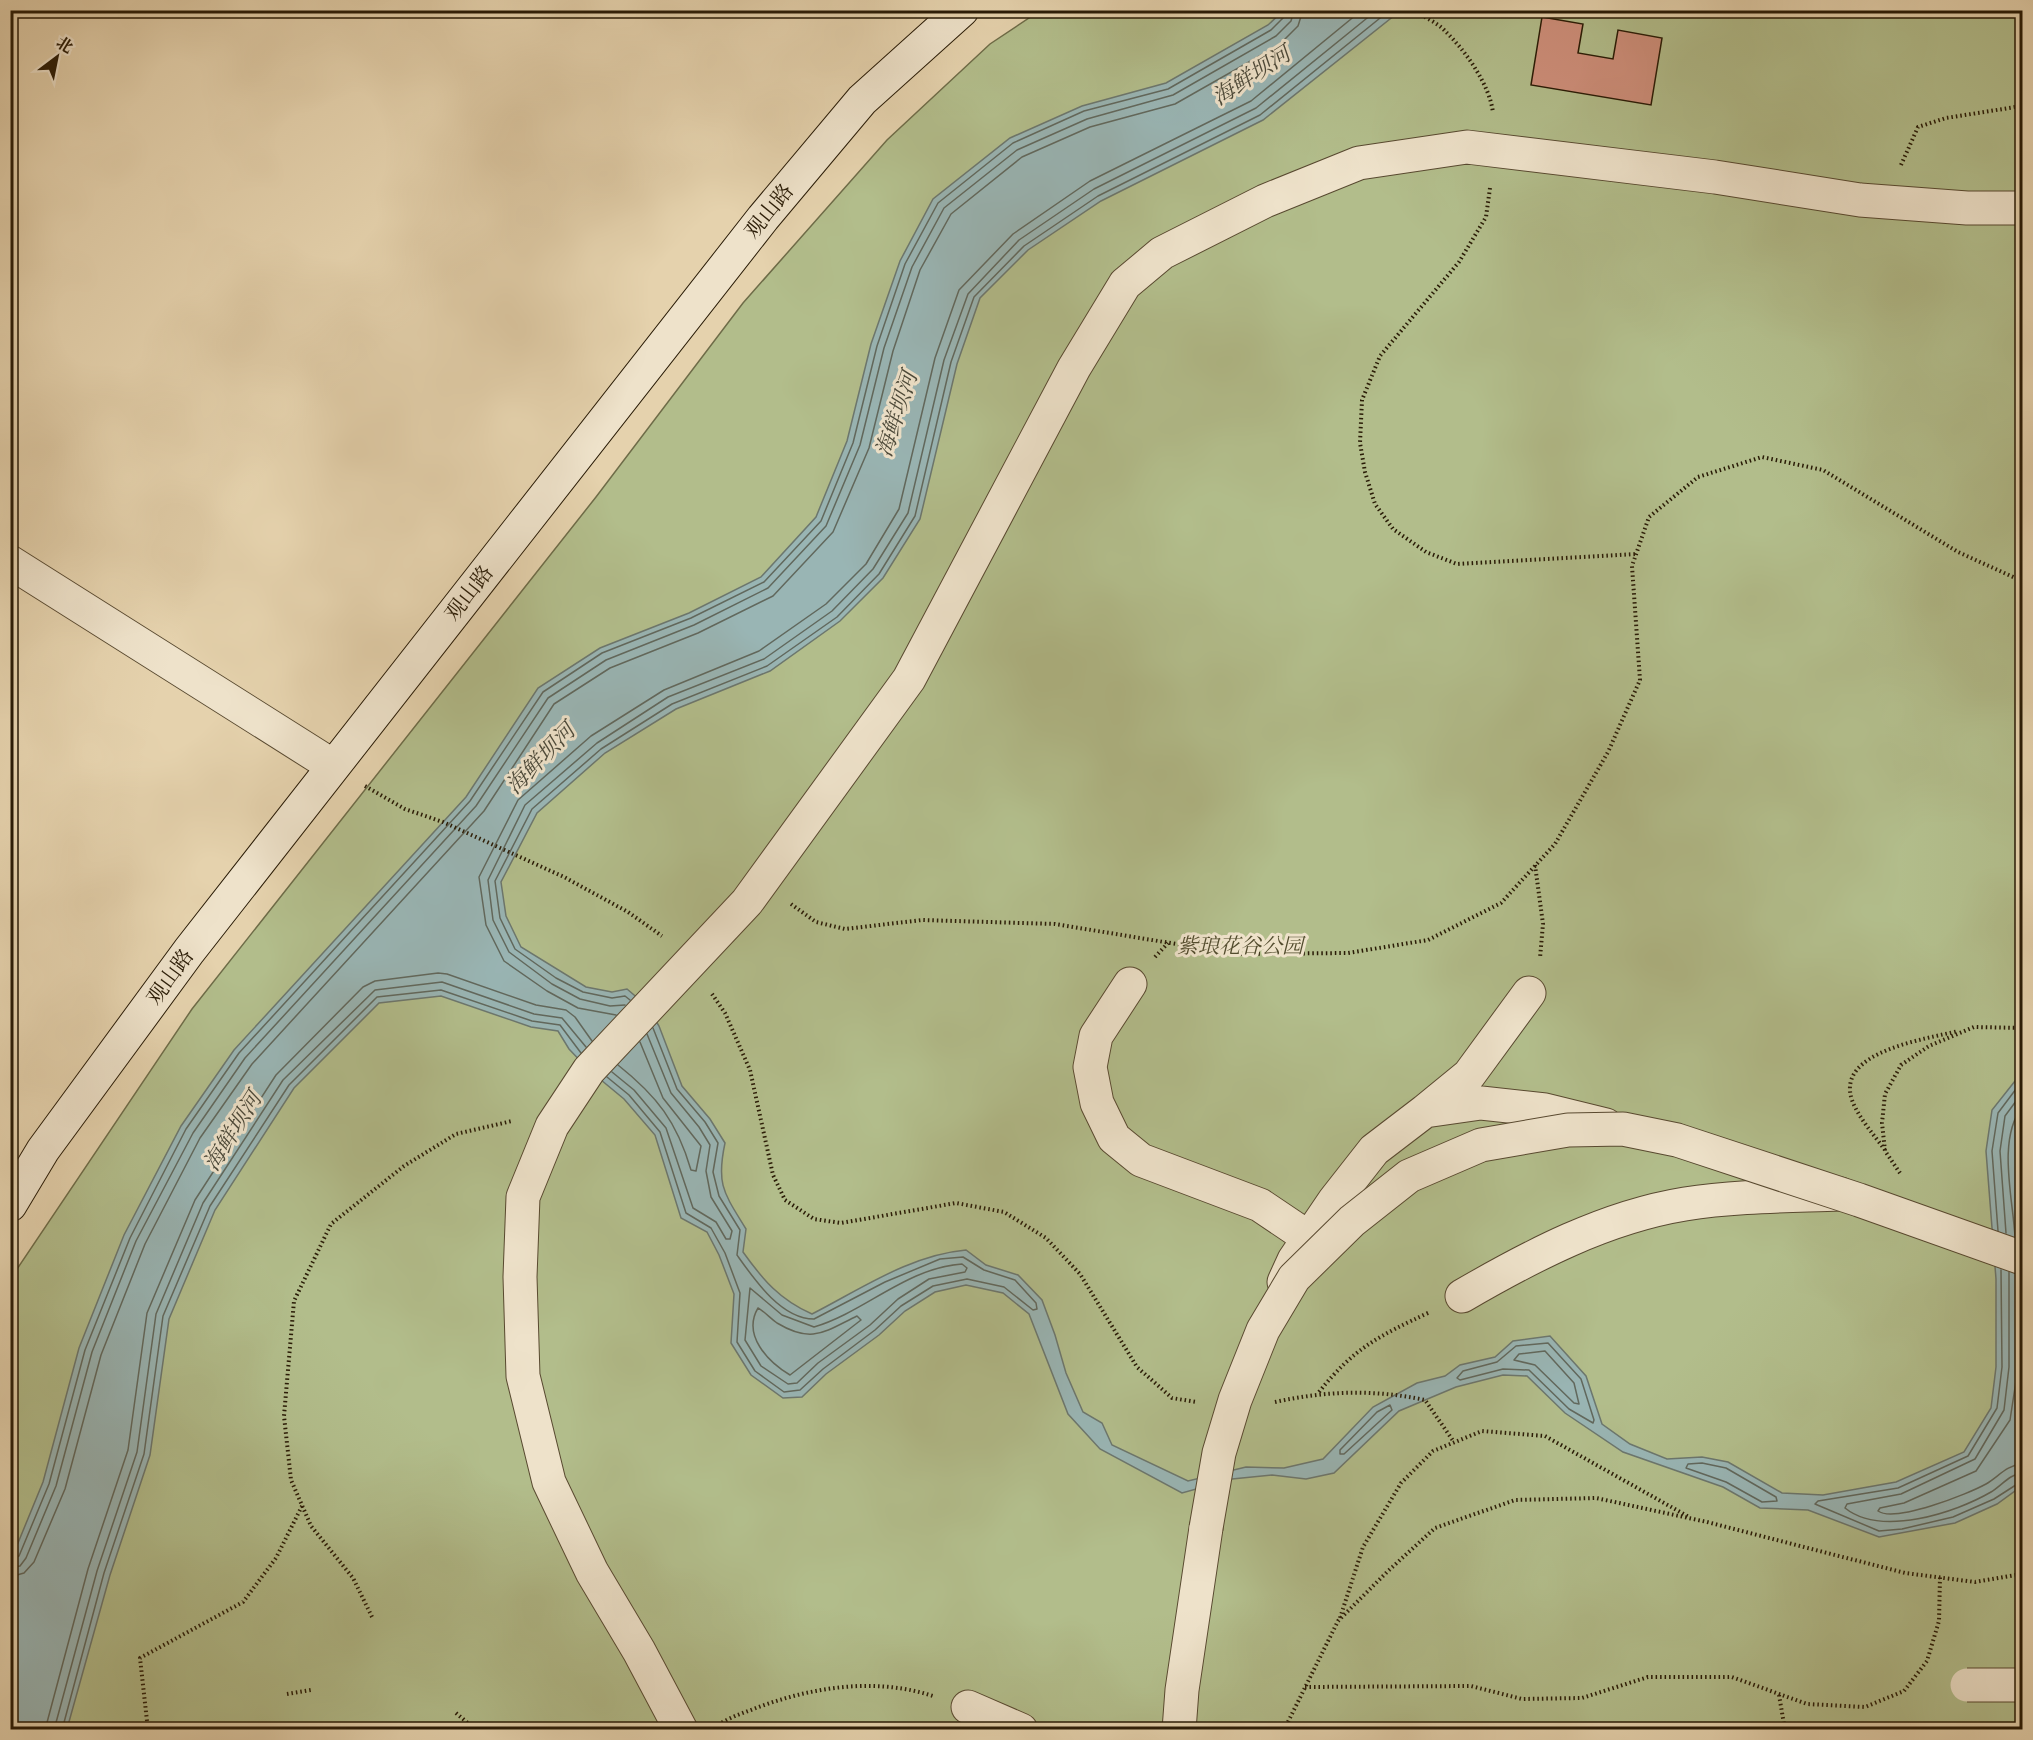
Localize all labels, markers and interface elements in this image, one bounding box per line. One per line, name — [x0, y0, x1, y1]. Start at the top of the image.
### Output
north arrow — [27, 27, 87, 87]
text: 北 — [51, 32, 77, 60]
water label: 海鲜坝河 — [1207, 38, 1302, 115]
street label: 观山路 — [739, 178, 802, 246]
water label: 海鲜坝河 — [870, 364, 929, 462]
street label: 观山路 — [439, 560, 502, 628]
water label: 海鲜坝河 — [500, 714, 587, 803]
park label: 紫琅花谷公园 — [1177, 933, 1306, 963]
street label: 观山路 — [141, 944, 202, 1012]
water label: 海鲜坝河 — [198, 1083, 274, 1178]

